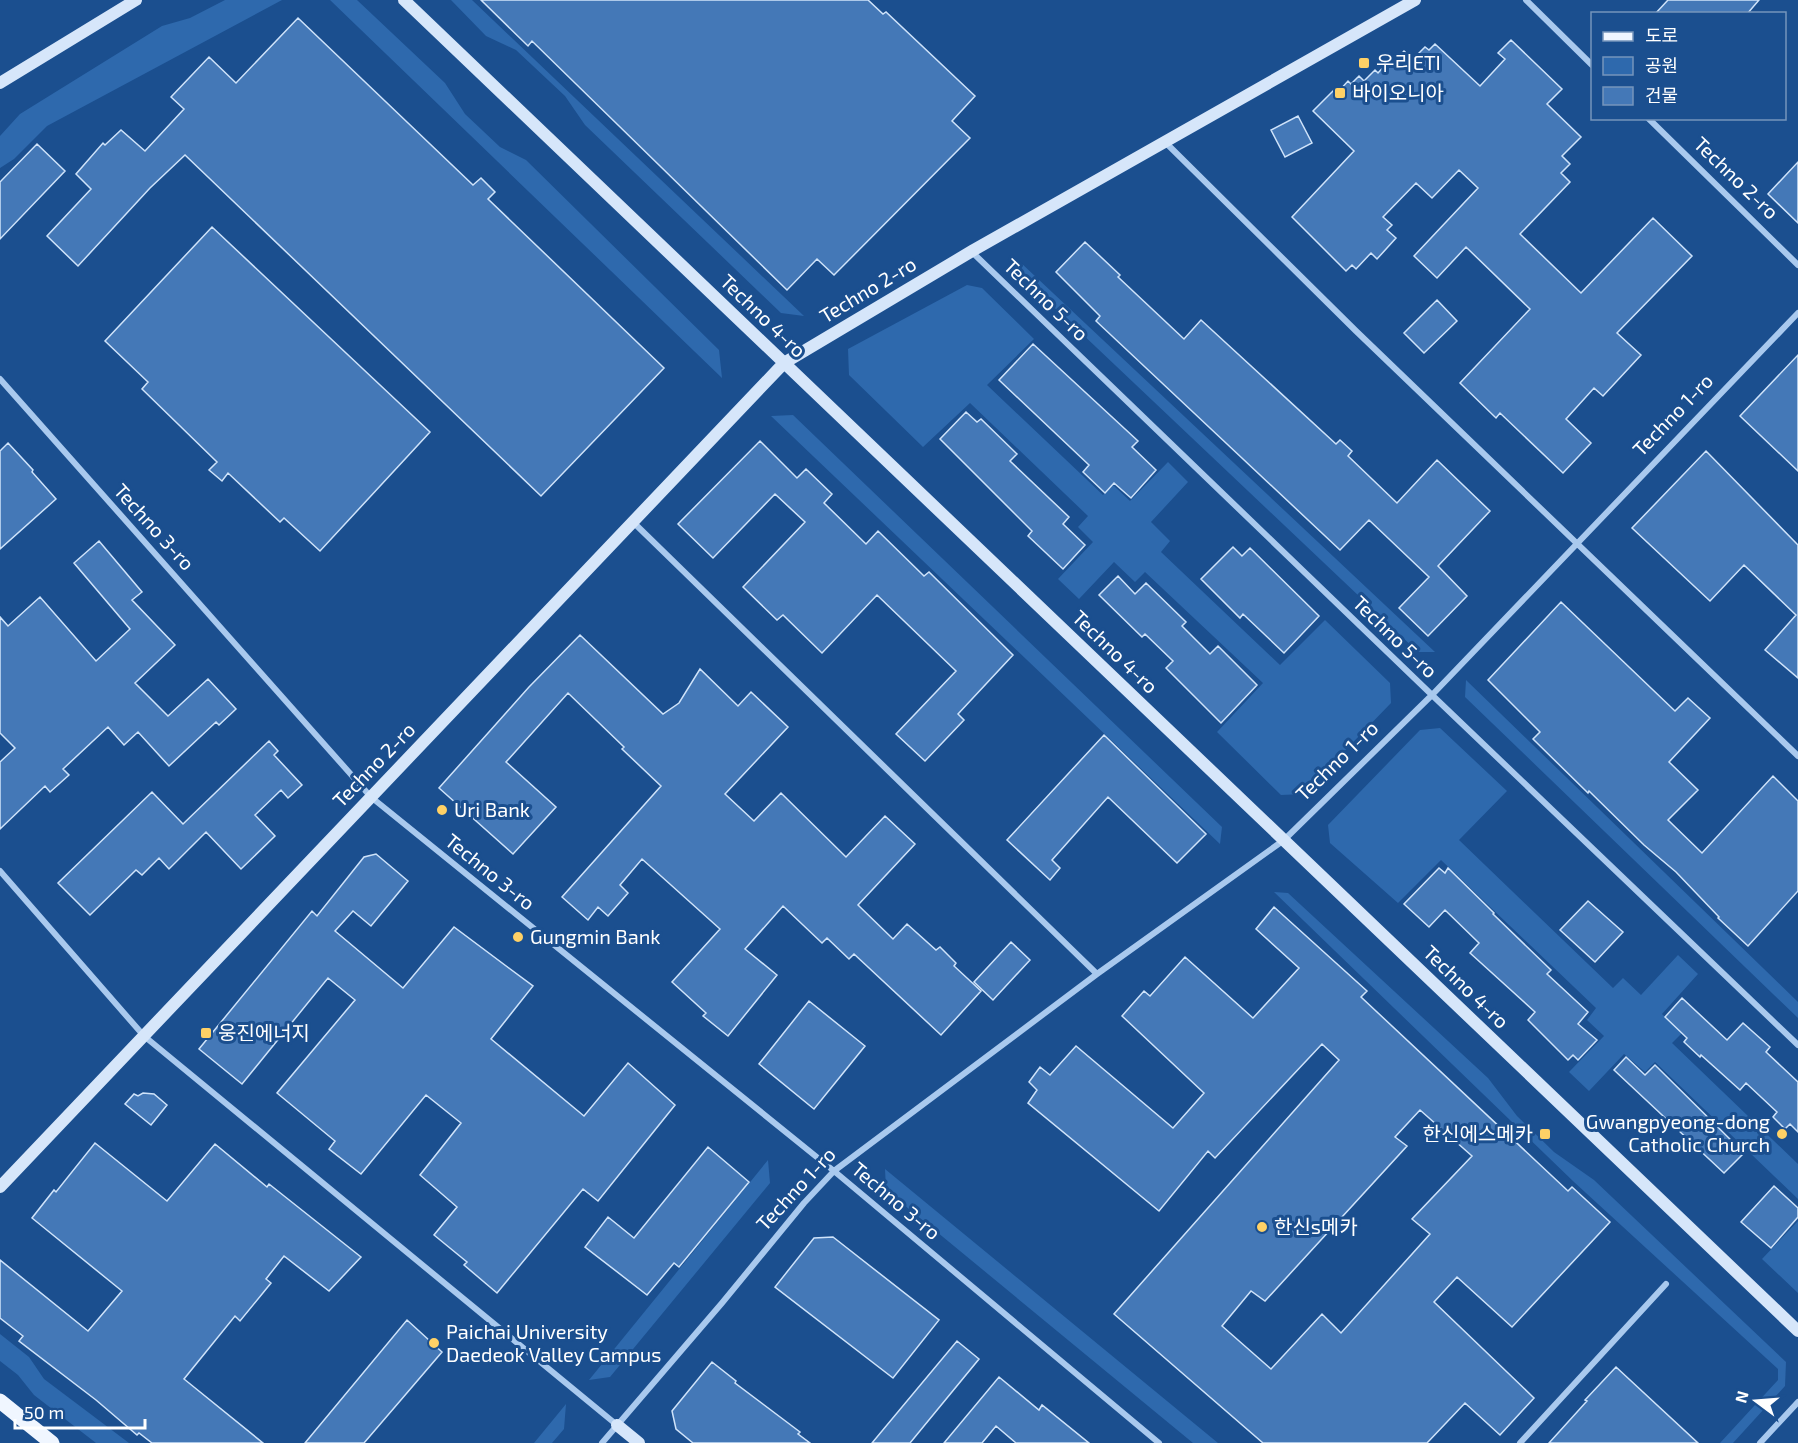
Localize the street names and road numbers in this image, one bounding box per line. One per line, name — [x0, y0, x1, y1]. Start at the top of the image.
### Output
street label: Techno 2-ro — [1689, 131, 1784, 224]
street label: Techno 2-ro — [815, 251, 920, 327]
street label: Techno 5-ro — [1000, 253, 1094, 345]
street label: Techno 4-ro — [716, 269, 811, 362]
street label: Techno 1-ro — [1627, 368, 1717, 460]
street label: Techno 3-ro — [110, 478, 200, 575]
street label: Techno 5-ro — [1349, 590, 1443, 682]
street label: Techno 4-ro — [1068, 605, 1163, 698]
street label: Techno 1-ro — [1290, 715, 1382, 805]
street label: Techno 2-ro — [327, 717, 420, 812]
street label: Techno 3-ro — [441, 828, 540, 915]
street label: Techno 4-ro — [1419, 940, 1514, 1033]
street label: Techno 1-ro — [751, 1142, 840, 1235]
street label: Techno 3-ro — [847, 1156, 946, 1244]

